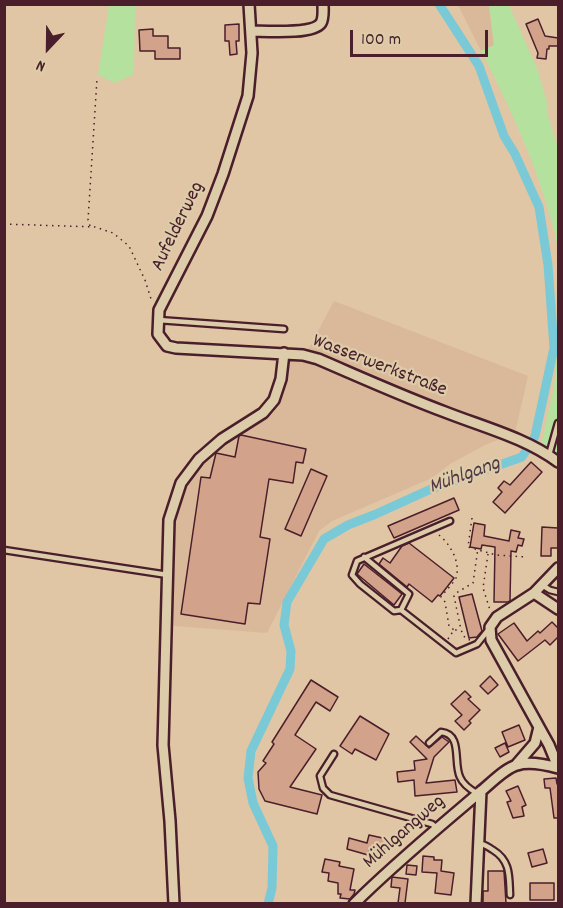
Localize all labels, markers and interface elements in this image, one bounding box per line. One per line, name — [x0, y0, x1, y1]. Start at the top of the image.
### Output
north arrow — [18, 18, 78, 78]
scale bar — [353, 18, 491, 56]
text: 100 m — [361, 28, 401, 53]
text: N — [33, 53, 49, 77]
street label: Aufelderweg — [147, 179, 211, 275]
street label: Wasserwerkstraße — [308, 330, 450, 404]
water label: Mühlgang — [426, 453, 504, 501]
street label: Mühlgangweg — [359, 791, 451, 875]

